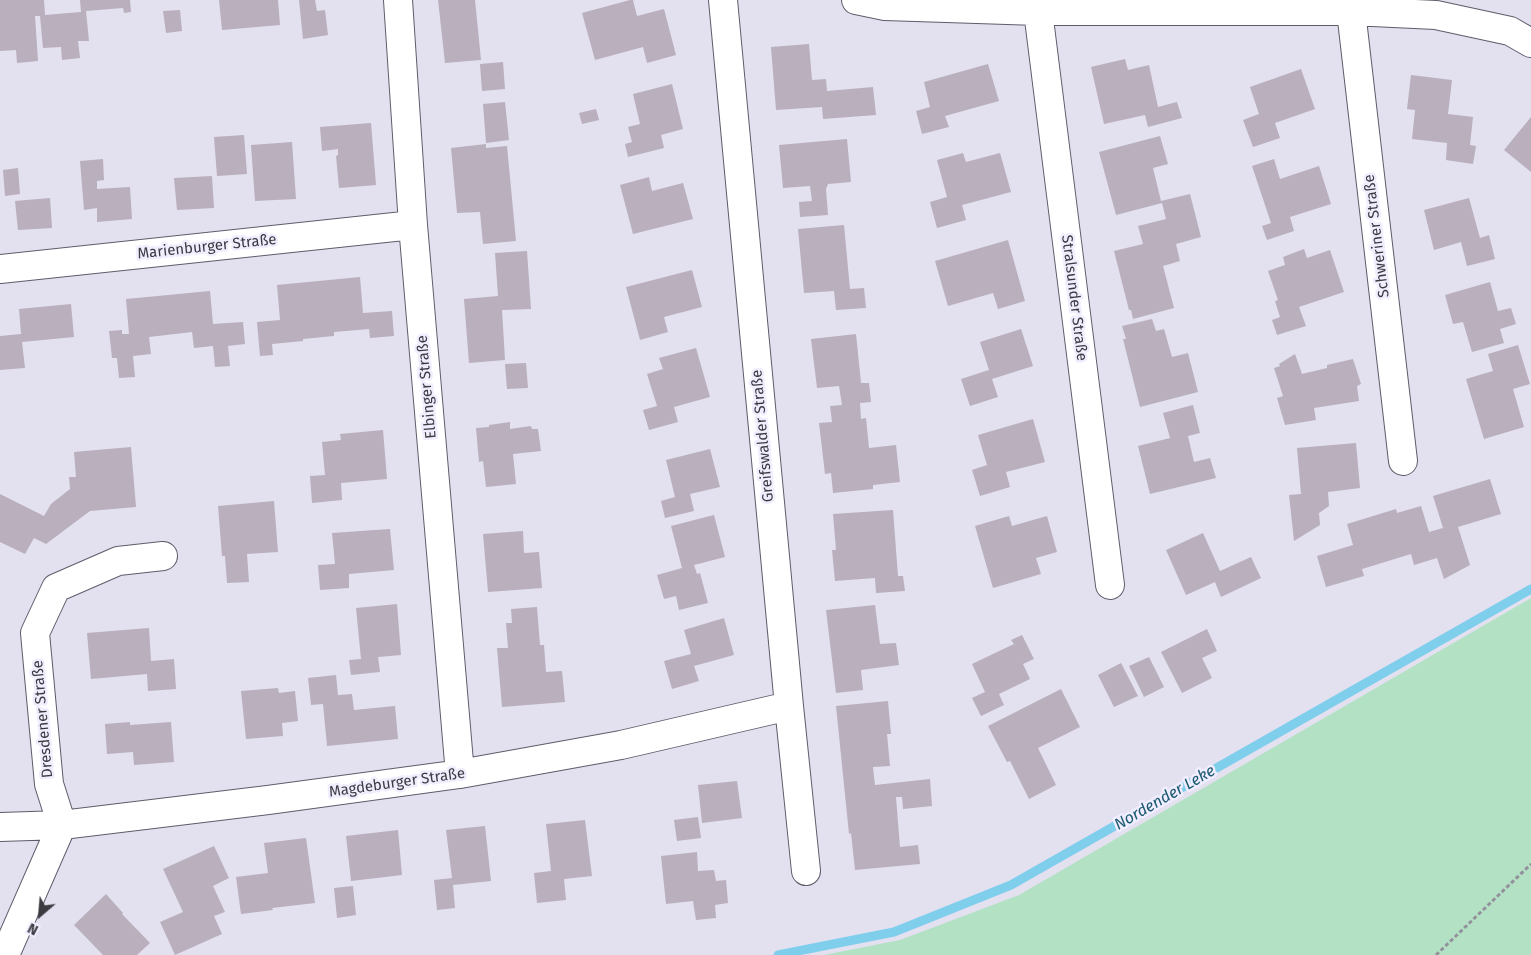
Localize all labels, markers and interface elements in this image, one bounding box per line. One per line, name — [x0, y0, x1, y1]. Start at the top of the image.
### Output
street label: Schweriner Straße — [1361, 173, 1393, 299]
street label: Marienburger Straße — [137, 231, 277, 263]
street label: Stralsunder Straße — [1057, 234, 1091, 362]
street label: Elbinger Straße — [414, 334, 440, 440]
street label: Greifswalder Straße — [748, 369, 778, 503]
street label: Dresdener Straße — [29, 659, 57, 779]
water label: Nordender Leke — [1111, 761, 1219, 835]
street label: Magdeburger Straße — [328, 765, 466, 801]
north arrow — [15, 890, 65, 940]
text: N — [25, 919, 41, 938]

